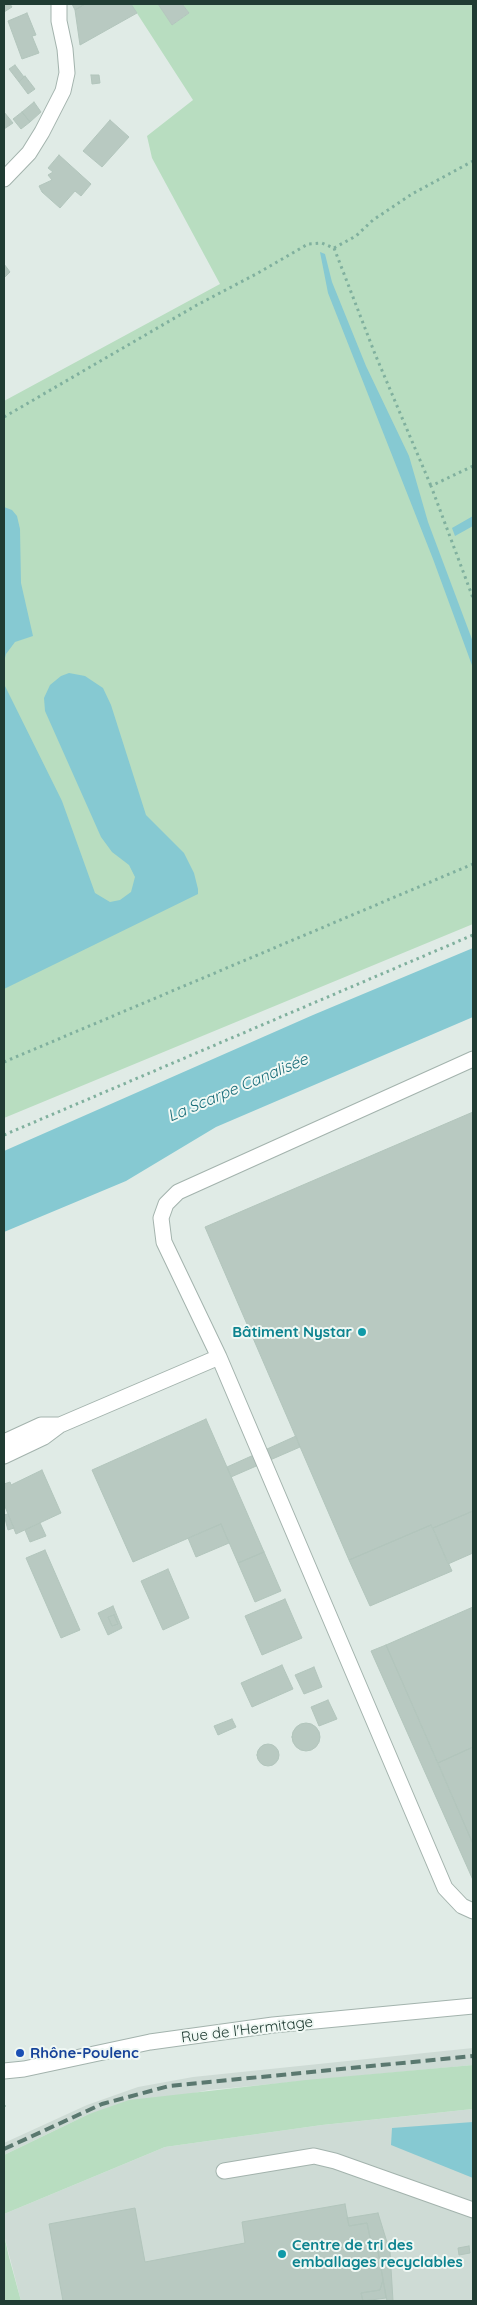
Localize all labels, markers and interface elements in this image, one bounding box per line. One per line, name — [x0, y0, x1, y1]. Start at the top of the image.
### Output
water label: La Scarpe Canalisée — [165, 1050, 311, 1126]
place label: Bâtiment Nystar — [232, 1323, 352, 1341]
marker: Bâtiment Nystar — [356, 1326, 368, 1338]
street label: Rue de l'Hermitage — [180, 2013, 314, 2047]
place label: Rhône-Poulenc — [30, 2044, 139, 2062]
marker: Rhône-Poulenc — [14, 2047, 26, 2059]
place label: Centre de tri des emballages recyclables — [292, 2236, 463, 2271]
marker: Centre de tri des emballages recyclables — [276, 2248, 288, 2260]

